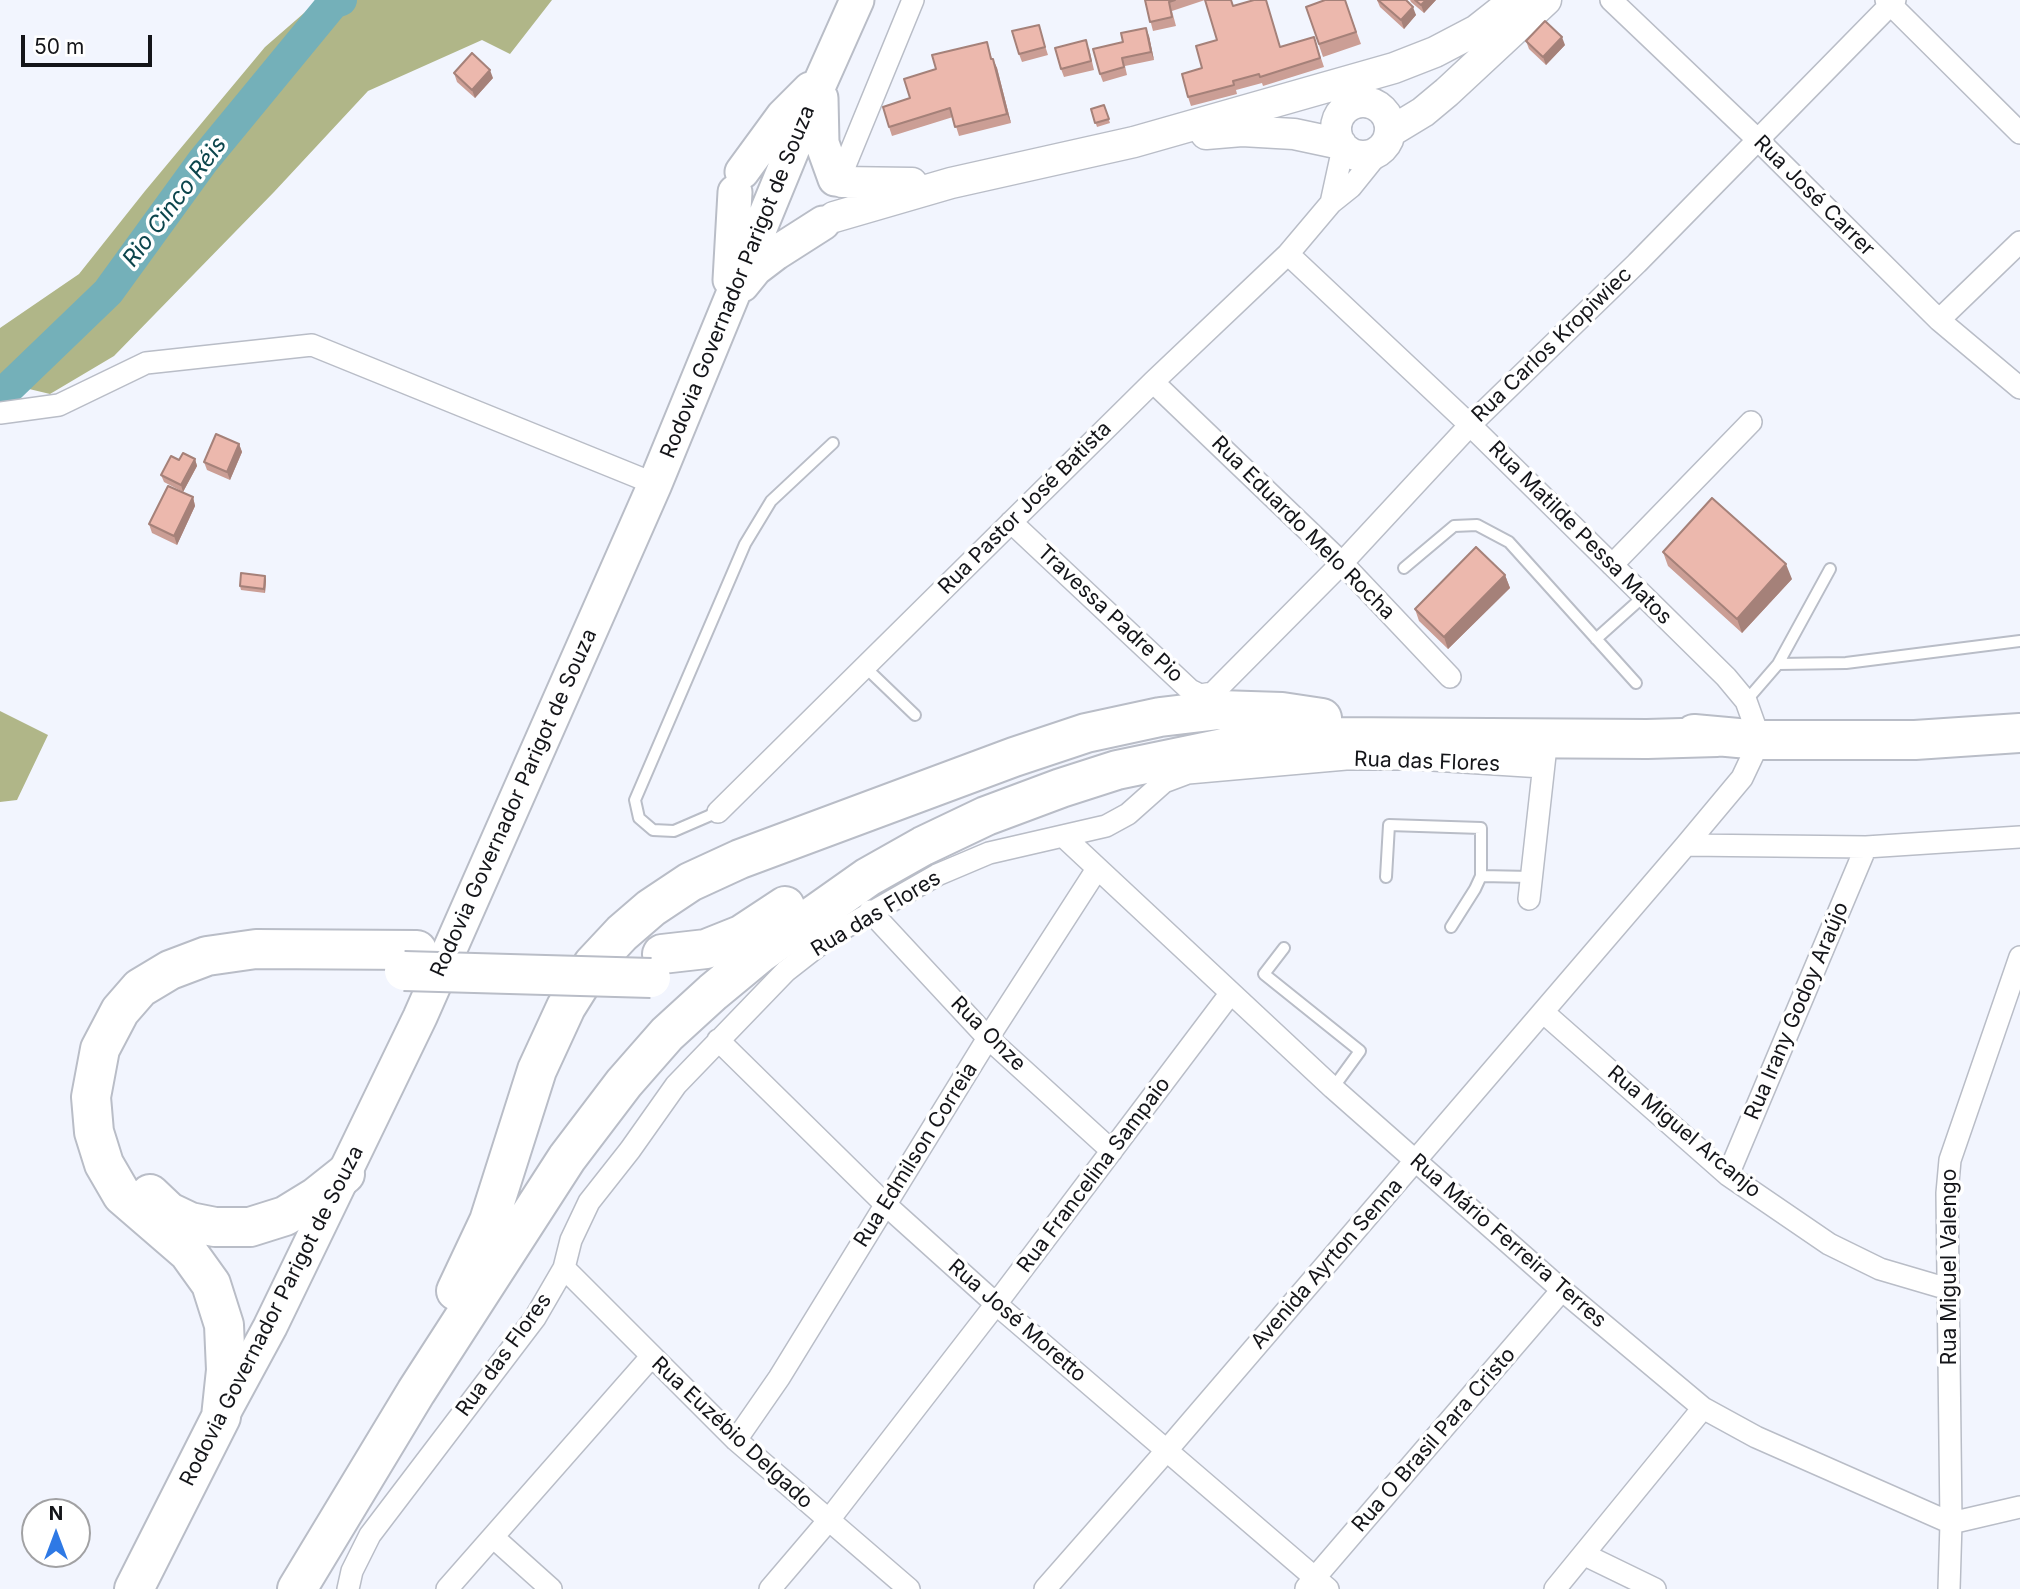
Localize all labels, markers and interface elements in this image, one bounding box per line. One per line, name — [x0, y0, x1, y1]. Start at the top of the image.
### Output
scale bar — [24, 21, 156, 65]
text: 50 m — [34, 34, 84, 59]
street label: Rodovia Governador Parigot de Souza — [655, 102, 821, 462]
street label: Rua José Carrer — [1748, 130, 1880, 262]
water label: Rio Cinco Réis — [117, 132, 233, 272]
street label: Rua Carlos Kropiwiec — [1467, 262, 1637, 428]
street label: Rua Pastor José Batista — [933, 416, 1117, 600]
street label: Rua Eduardo Melo Rocha — [1206, 431, 1400, 625]
street label: Rua Matilde Pessa Matos — [1483, 436, 1677, 630]
street label: Travessa Padre Pio — [1032, 540, 1188, 688]
street label: Rodovia Governador Parigot de Souza — [426, 625, 602, 981]
street label: Rua das Flores — [1353, 747, 1501, 777]
street label: Rua das Flores — [807, 866, 945, 962]
street label: Rua Irany Godoy Araújo — [1740, 898, 1854, 1124]
street label: Rua Onze — [945, 991, 1031, 1077]
street label: Rua Edmilson Correia — [849, 1058, 983, 1252]
street label: Rua Miguel Arcanjo — [1602, 1061, 1766, 1203]
street label: Rua Francelina Sampaio — [1012, 1072, 1176, 1278]
street label: Rodovia Governador Parigot de Souza — [175, 1142, 369, 1490]
street label: Rua Mário Ferreira Terres — [1405, 1149, 1611, 1333]
street label: Rua Miguel Valengo — [1937, 1169, 1963, 1365]
street label: Avenida Ayrton Senna — [1246, 1174, 1408, 1354]
street label: Rua José Moretto — [943, 1254, 1091, 1388]
street label: Rua das Flores — [451, 1288, 557, 1422]
street label: Rua O Brasil Para Cristo — [1347, 1343, 1521, 1537]
street label: Rua Euzébio Delgado — [646, 1352, 818, 1514]
north arrow — [21, 1498, 91, 1568]
text: N — [49, 1502, 63, 1525]

